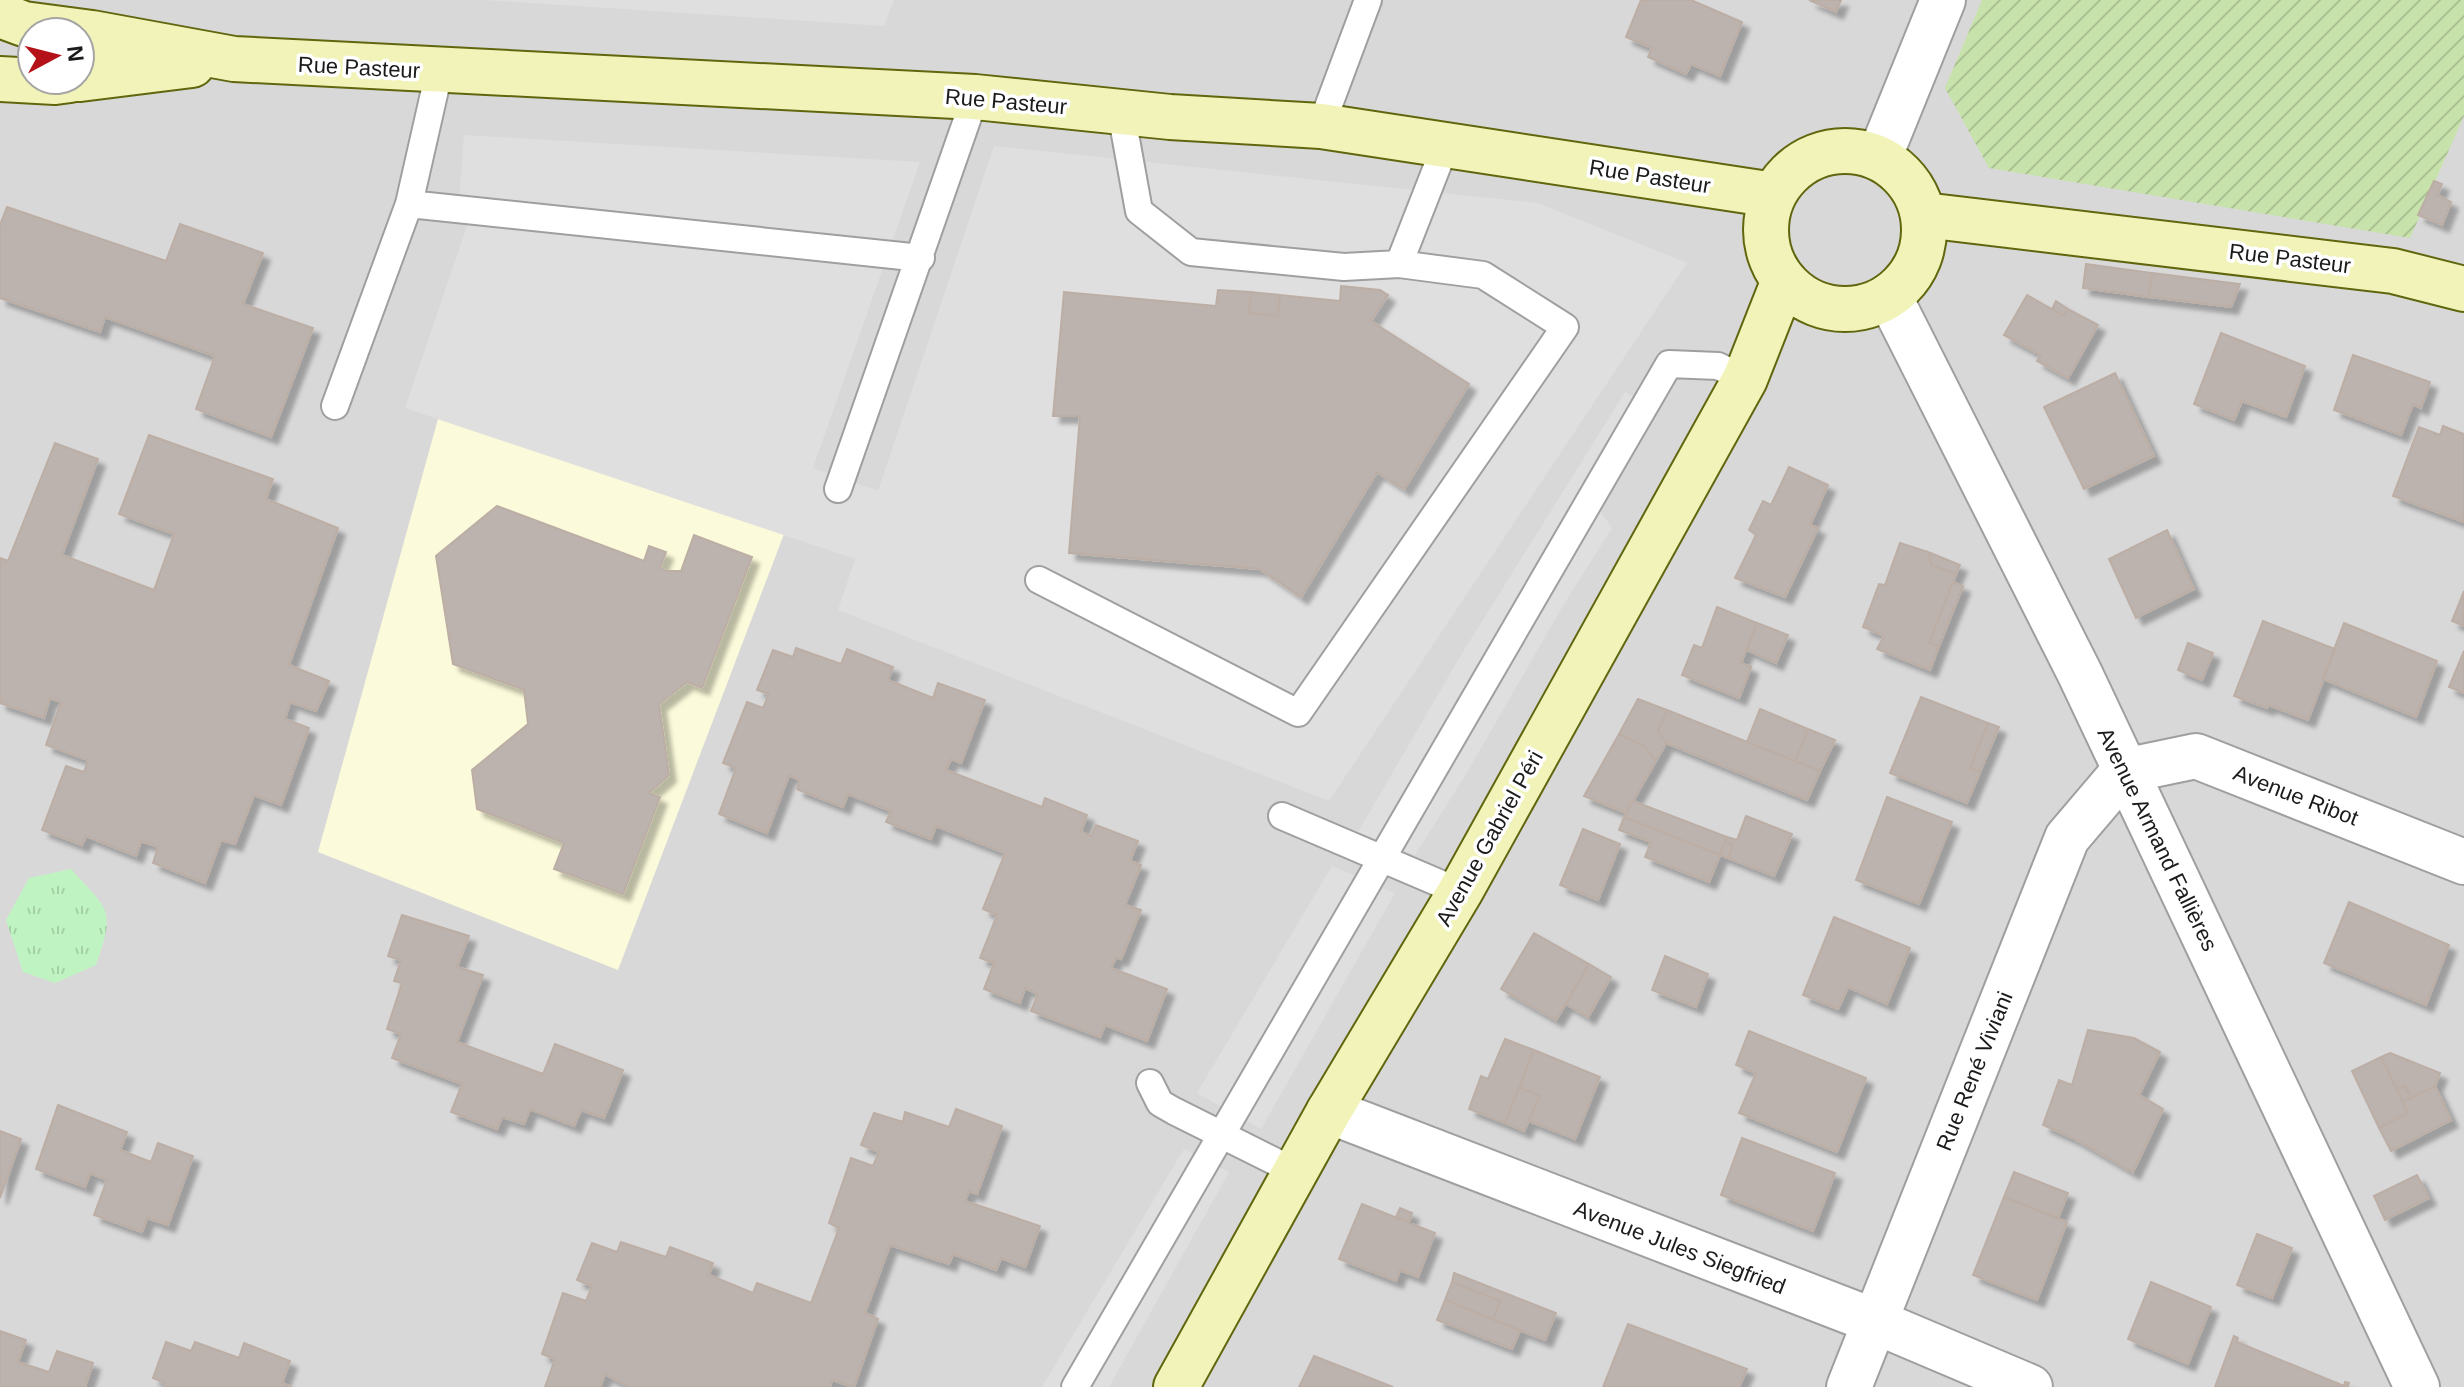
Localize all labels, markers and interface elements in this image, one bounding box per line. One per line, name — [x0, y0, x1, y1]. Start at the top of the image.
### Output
north arrow — [16, 16, 96, 96]
text: N — [62, 44, 89, 63]
street label: Rue Pasteur — [297, 52, 421, 83]
street label: Rue Pasteur — [944, 84, 1068, 119]
street label: Rue Pasteur — [1588, 155, 1712, 198]
street label: Rue Pasteur — [2228, 239, 2352, 278]
street label: Avenue Armand Fallières — [2093, 723, 2223, 955]
street label: Avenue Gabriel Péri — [1431, 746, 1548, 930]
street label: Avenue Ribot — [2230, 760, 2362, 831]
street label: Rue René Viviani — [1931, 988, 2018, 1154]
street label: Avenue Jules Siegfried — [1570, 1196, 1789, 1299]

